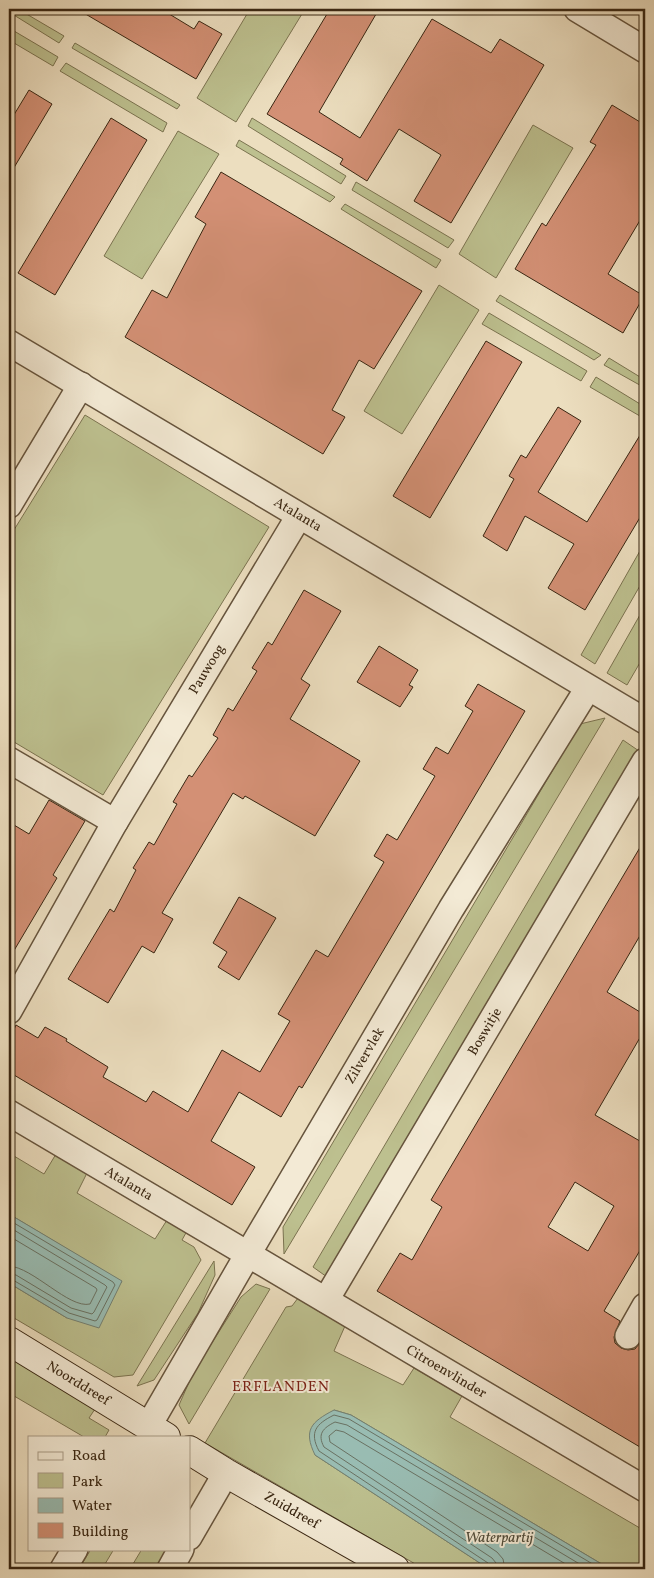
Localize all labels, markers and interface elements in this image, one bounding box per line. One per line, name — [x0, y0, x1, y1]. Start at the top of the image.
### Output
street label: Atalanta — [270, 493, 325, 536]
street label: Pauwoog — [184, 641, 229, 698]
street label: Boswitje — [463, 1004, 507, 1059]
street label: Zilvervlek — [341, 1023, 389, 1088]
street label: Atalanta — [101, 1162, 156, 1205]
street label: Citroenvlinder — [402, 1340, 490, 1403]
street label: Noorddreef — [43, 1357, 114, 1410]
district label: ERFLANDEN — [232, 1377, 330, 1398]
legend — [28, 1436, 190, 1550]
text: Road — [72, 1446, 106, 1467]
text: Park — [72, 1472, 103, 1493]
street label: Zuiddreef — [260, 1487, 324, 1534]
text: Water — [72, 1496, 112, 1517]
text: Building — [72, 1522, 129, 1543]
water label: Waterpartij — [465, 1528, 534, 1549]

